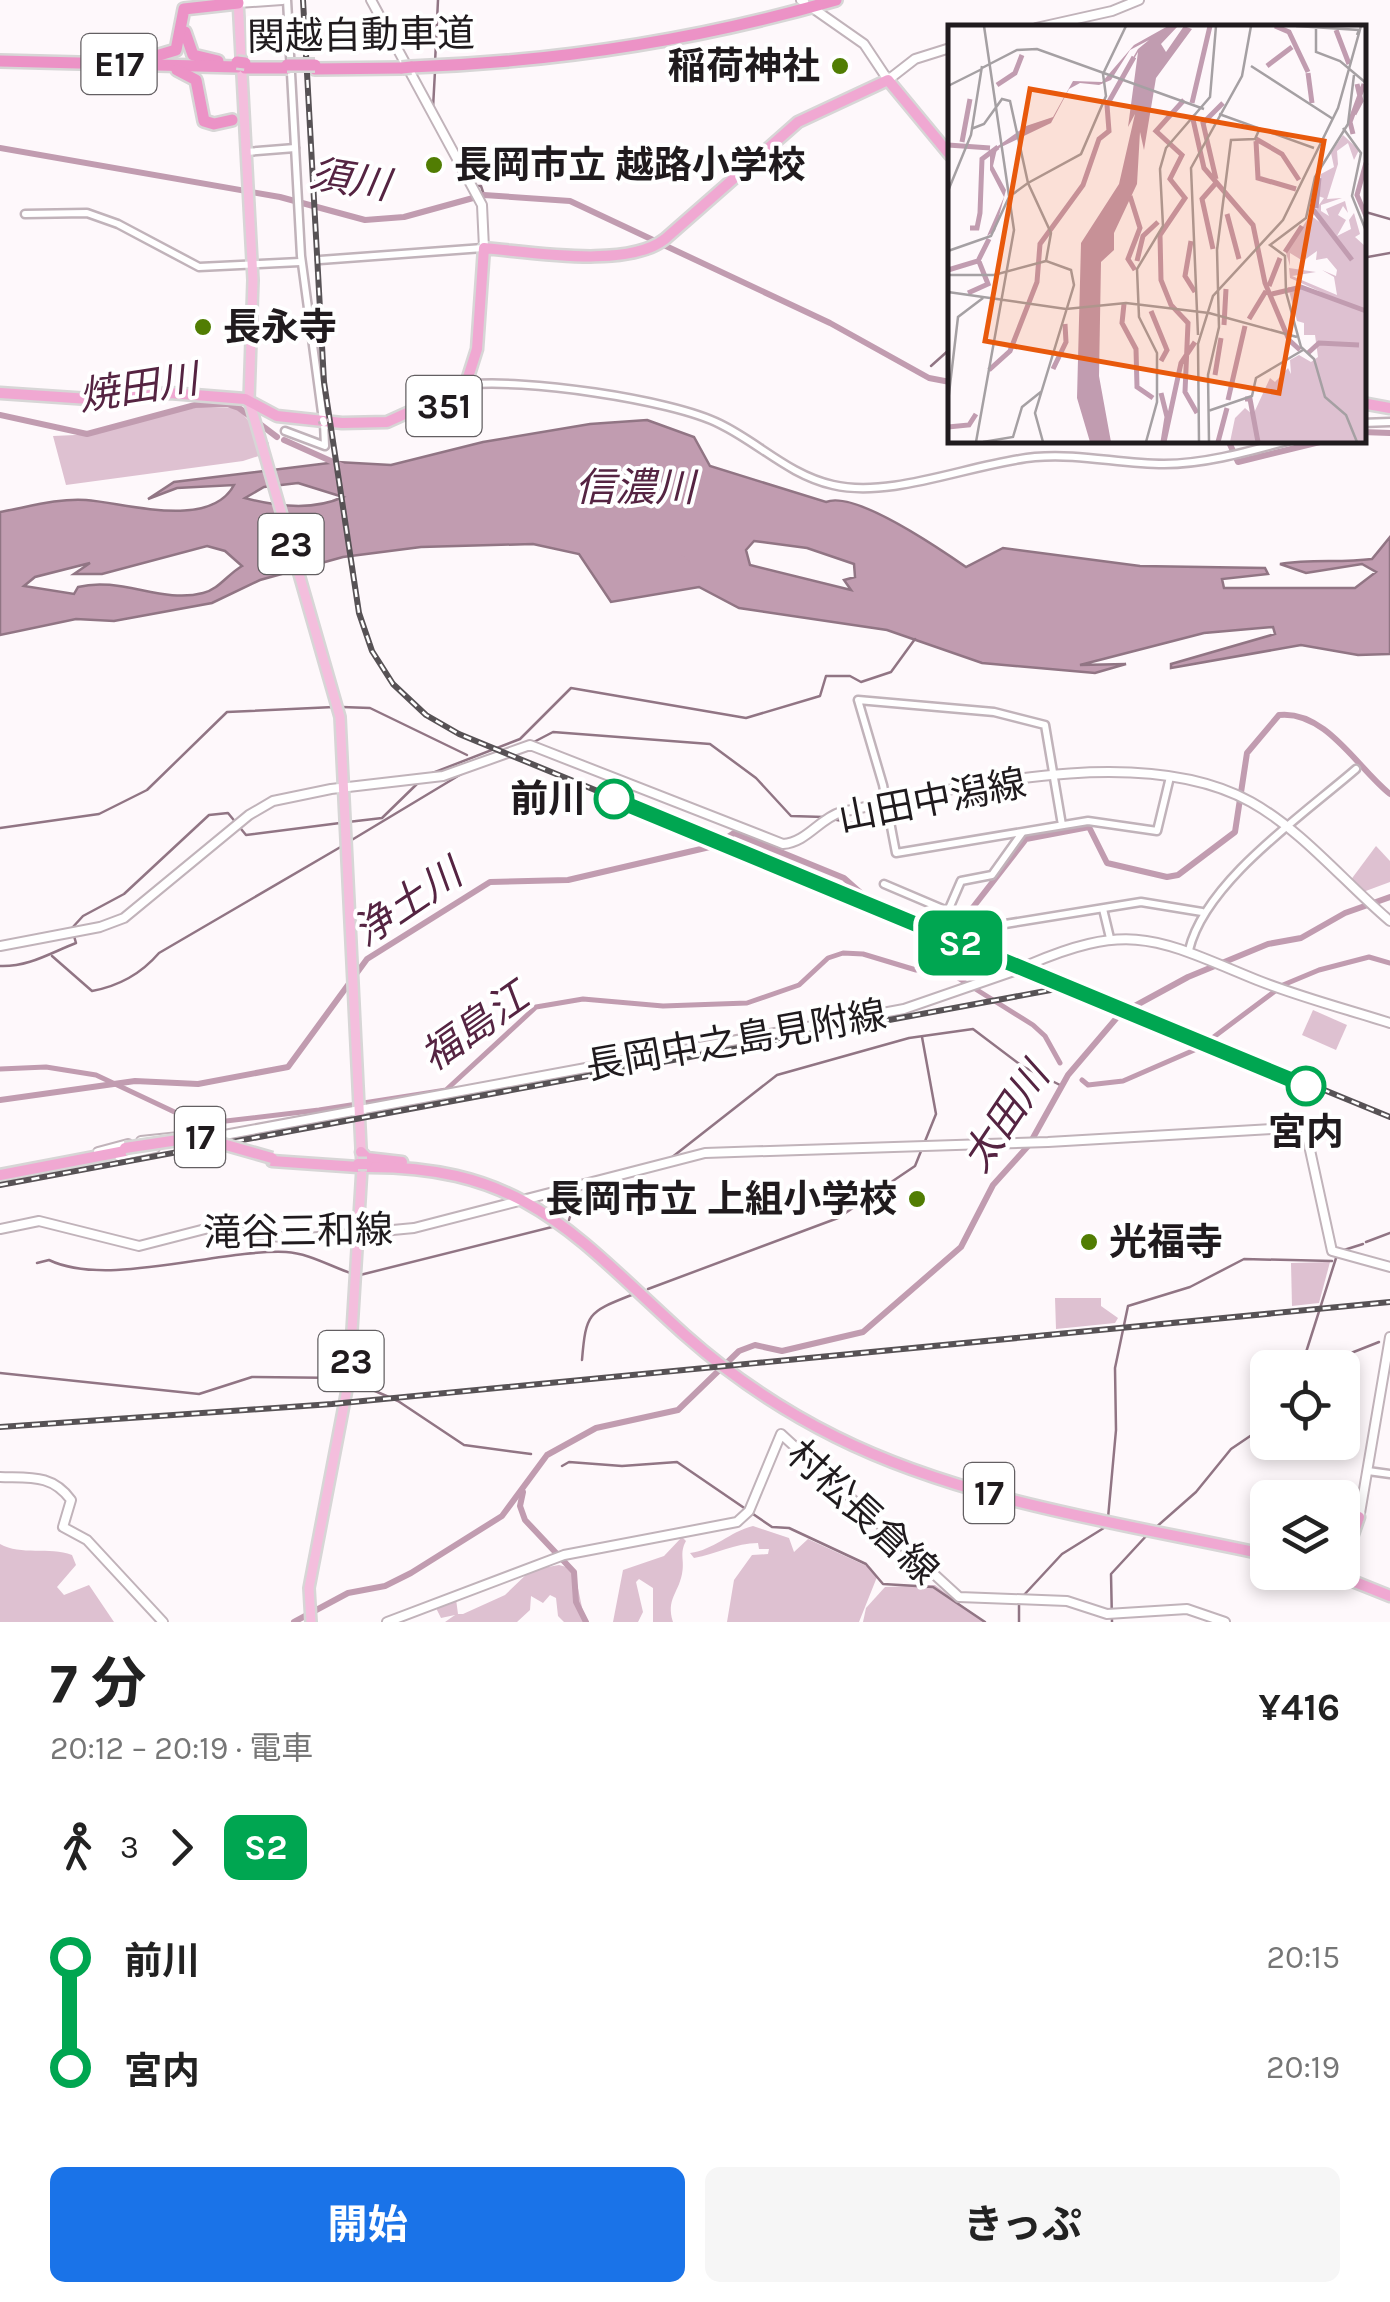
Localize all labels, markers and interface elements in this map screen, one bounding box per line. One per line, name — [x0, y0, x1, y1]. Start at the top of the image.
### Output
street label: 関越自動車道 — [247, 11, 475, 60]
inset map — [948, 25, 1365, 442]
road number: E17 — [82, 34, 156, 94]
place label: 稲荷神社 — [668, 44, 820, 89]
marker: 稲荷神社 — [829, 55, 851, 77]
place label: 長岡市立 越路小学校 — [454, 143, 806, 188]
water label: 須川 — [307, 150, 397, 210]
marker: 長岡市立 越路小学校 — [423, 154, 445, 176]
place label: 長永寺 — [223, 305, 337, 350]
marker: 長永寺 — [192, 316, 214, 338]
water label: 焼田川 — [75, 354, 205, 420]
road number: 351 — [406, 376, 482, 436]
water label: 信濃川 — [575, 464, 699, 511]
road number: 23 — [258, 514, 324, 574]
street label: 山田中潟線 — [835, 760, 1030, 841]
place label: 前川 — [510, 777, 586, 822]
marker: 前川 — [595, 780, 633, 818]
water label: 浄土川 — [344, 847, 473, 955]
line badge: S2 — [915, 910, 1005, 976]
text: S2 — [938, 923, 982, 964]
water label: 福島江 — [412, 970, 540, 1080]
street label: 長岡中之島見附線 — [582, 992, 890, 1089]
water label: 太田川 — [952, 1051, 1061, 1180]
marker: 宮内 — [1287, 1067, 1325, 1105]
road number: 17 — [175, 1107, 225, 1167]
place label: 宮内 — [1268, 1110, 1344, 1155]
place label: 長岡市立 上組小学校 — [545, 1177, 897, 1222]
marker: 長岡市立 上組小学校 — [906, 1188, 928, 1210]
street label: 滝谷三和線 — [203, 1207, 393, 1256]
place label: 光福寺 — [1109, 1220, 1223, 1265]
marker: 光福寺 — [1078, 1231, 1100, 1253]
road number: 23 — [318, 1331, 384, 1391]
map controls — [1250, 1350, 1360, 1590]
button: locate — [1250, 1350, 1360, 1460]
street label: 村松長倉線 — [778, 1431, 947, 1594]
road number: 17 — [964, 1463, 1014, 1523]
button: layers — [1250, 1480, 1360, 1590]
text: 7 分 — [50, 1652, 146, 1716]
text: ¥416 — [1258, 1685, 1340, 1730]
text: 20:12 – 20:19 · 電車 — [50, 1730, 313, 1767]
icon: walk — [50, 1820, 105, 1875]
icon: forward — [154, 1820, 209, 1875]
text: S2 — [244, 1827, 287, 1868]
text: 3 — [120, 1829, 139, 1866]
text: 前川 — [124, 1939, 200, 1984]
text: 20:15 — [1266, 1939, 1340, 1976]
text: 宮内 — [124, 2049, 200, 2094]
text: 20:19 — [1266, 2049, 1340, 2086]
button: 開始 — [50, 2167, 685, 2282]
button: きっぷ — [705, 2167, 1340, 2282]

